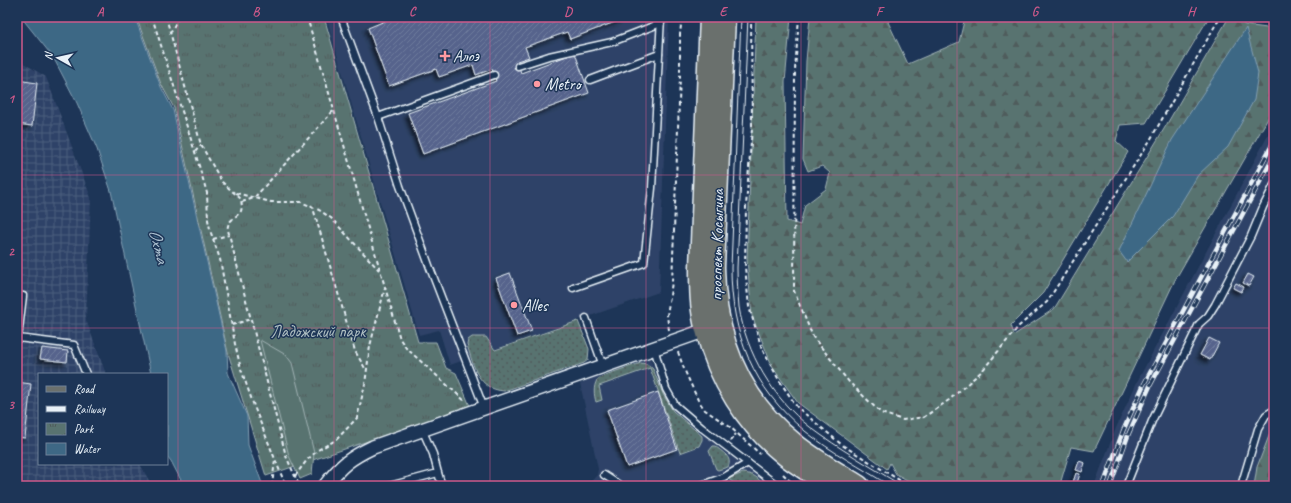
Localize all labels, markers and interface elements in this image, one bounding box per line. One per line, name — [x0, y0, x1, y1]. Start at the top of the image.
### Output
text: A — [97, 4, 105, 20]
text: B — [253, 4, 261, 20]
text: C — [409, 4, 417, 20]
text: D — [564, 4, 573, 20]
text: E — [720, 4, 729, 20]
text: F — [876, 4, 885, 20]
text: G — [1032, 4, 1040, 20]
text: H — [1187, 4, 1197, 20]
north arrow — [38, 38, 78, 78]
place label: Алоэ — [453, 46, 480, 67]
text: N — [41, 50, 56, 61]
marker: Алоэ — [440, 51, 450, 61]
place label: Metro — [545, 74, 583, 95]
marker: Metro — [532, 79, 542, 89]
text: 1 — [8, 91, 16, 107]
street label: проспект Косыгина — [706, 188, 728, 301]
water label: Охта — [144, 227, 174, 267]
text: 2 — [8, 244, 15, 260]
place label: Alles — [522, 295, 550, 316]
marker: Alles — [509, 300, 519, 310]
park label: Ладожский парк — [271, 321, 367, 342]
legend — [38, 373, 168, 465]
text: Road — [74, 381, 96, 397]
text: 3 — [8, 397, 15, 413]
text: Railway — [74, 401, 106, 417]
text: Park — [74, 421, 95, 437]
text: Water — [74, 441, 102, 457]

